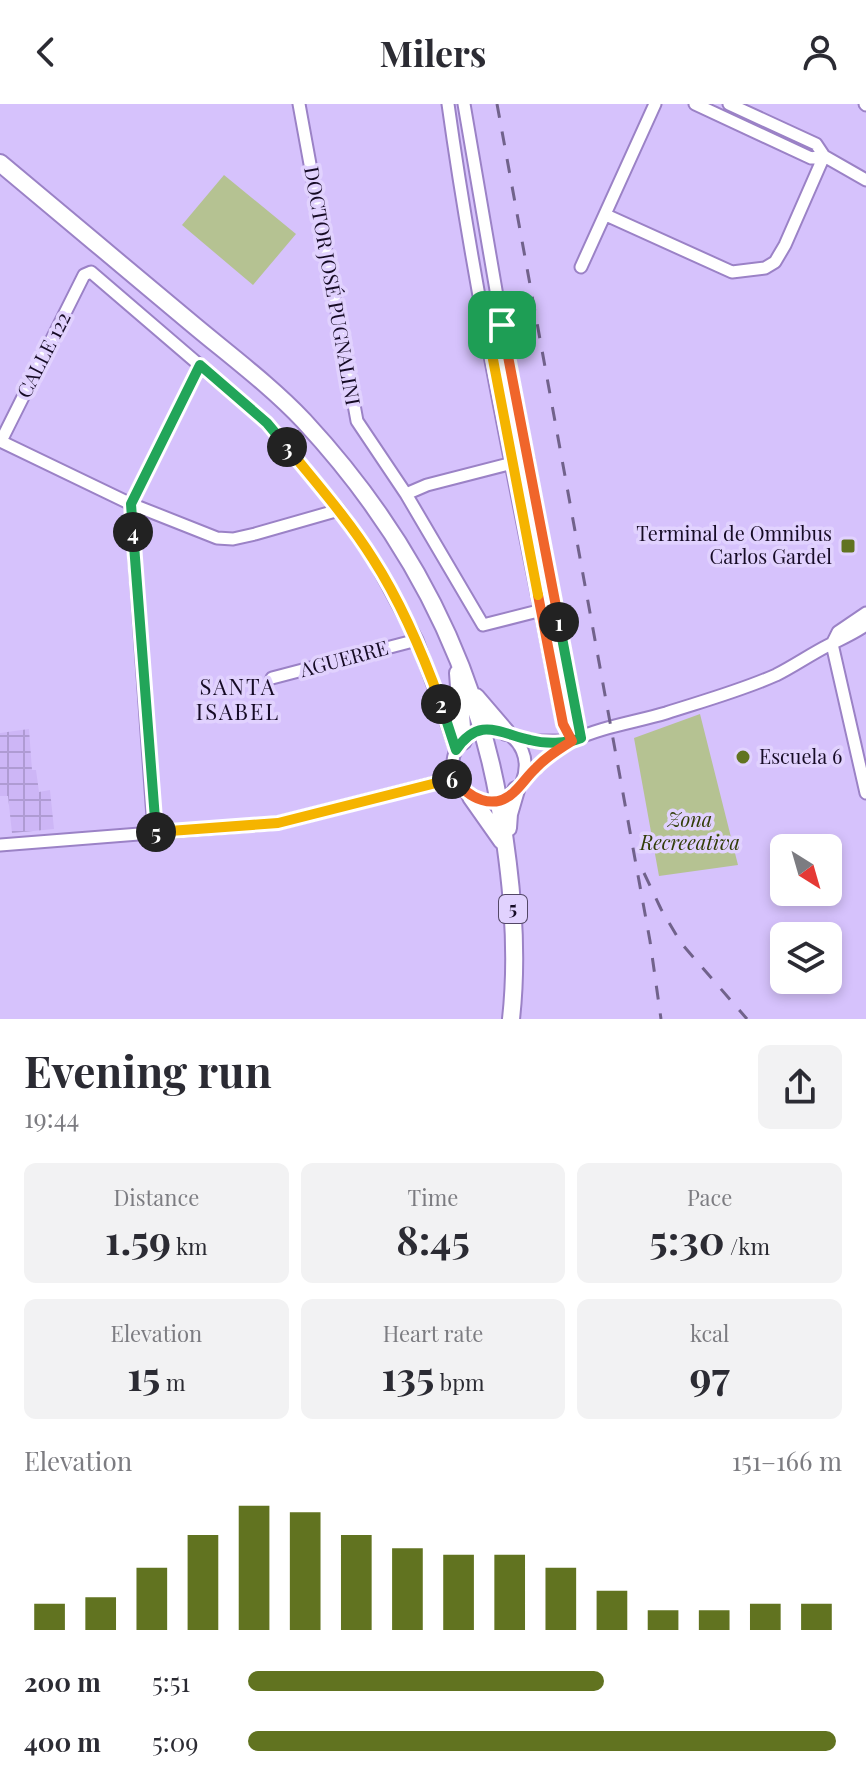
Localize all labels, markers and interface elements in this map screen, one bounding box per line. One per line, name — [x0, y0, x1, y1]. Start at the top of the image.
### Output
text: Milers — [380, 28, 486, 76]
icon: back — [24, 30, 68, 74]
icon: person — [798, 30, 842, 74]
street label: DOCTOR JOSÉ PUGNALINI — [299, 164, 368, 407]
pin — [468, 291, 536, 359]
icon: arrive — [480, 303, 524, 347]
street label: CALLE 122 — [9, 307, 76, 402]
pin: 3 — [267, 427, 307, 467]
text: 3 — [282, 432, 292, 462]
pin: 4 — [113, 512, 153, 552]
text: 4 — [127, 517, 139, 547]
place label: Terminal de Omnibus Carlos Gardel — [636, 519, 832, 569]
marker: Terminal de Omnibus Carlos Gardel — [839, 537, 857, 555]
pin: 1 — [539, 602, 579, 642]
text: 1 — [555, 607, 563, 637]
street label: AGUERRE — [295, 633, 391, 683]
district label: SANTA ISABEL — [196, 671, 280, 726]
pin: 2 — [421, 684, 461, 724]
text: 2 — [435, 689, 447, 719]
place label: Escuela 6 — [759, 742, 842, 769]
marker: Escuela 6 — [734, 748, 752, 766]
pin: 6 — [432, 759, 472, 799]
text: 6 — [446, 764, 458, 794]
park label: Zona Recreeativa — [639, 805, 740, 855]
pin: 5 — [136, 812, 176, 852]
text: 5 — [151, 817, 161, 847]
north arrow — [770, 834, 842, 906]
map controls — [770, 834, 842, 994]
road number: 5 — [499, 895, 527, 923]
button: layers — [770, 922, 842, 994]
text: Evening run — [24, 1040, 272, 1099]
button: share — [758, 1045, 842, 1129]
text: 19:44 — [24, 1100, 79, 1135]
text: Distance — [113, 1182, 199, 1212]
text: Time — [408, 1182, 458, 1212]
text: Pace — [687, 1182, 732, 1212]
text: 1.59 — [105, 1212, 171, 1265]
text: 8:45 — [396, 1212, 470, 1265]
text: 5:30 — [649, 1212, 725, 1265]
text: km — [171, 1231, 208, 1261]
text: /km — [725, 1231, 770, 1261]
text: Elevation — [111, 1318, 202, 1348]
text: Heart rate — [383, 1318, 483, 1348]
text: kcal — [690, 1318, 729, 1348]
text: 15 — [127, 1348, 160, 1401]
text: 135 — [381, 1348, 434, 1401]
text: 97 — [689, 1348, 730, 1401]
text: m — [160, 1367, 185, 1397]
text: bpm — [434, 1367, 485, 1397]
text: Elevation — [24, 1443, 132, 1478]
text: 151–166 m — [732, 1443, 842, 1478]
text: 200 m — [24, 1664, 101, 1699]
text: 5:51 — [152, 1664, 190, 1699]
text: 400 m — [24, 1724, 101, 1759]
text: 5:09 — [152, 1724, 199, 1759]

